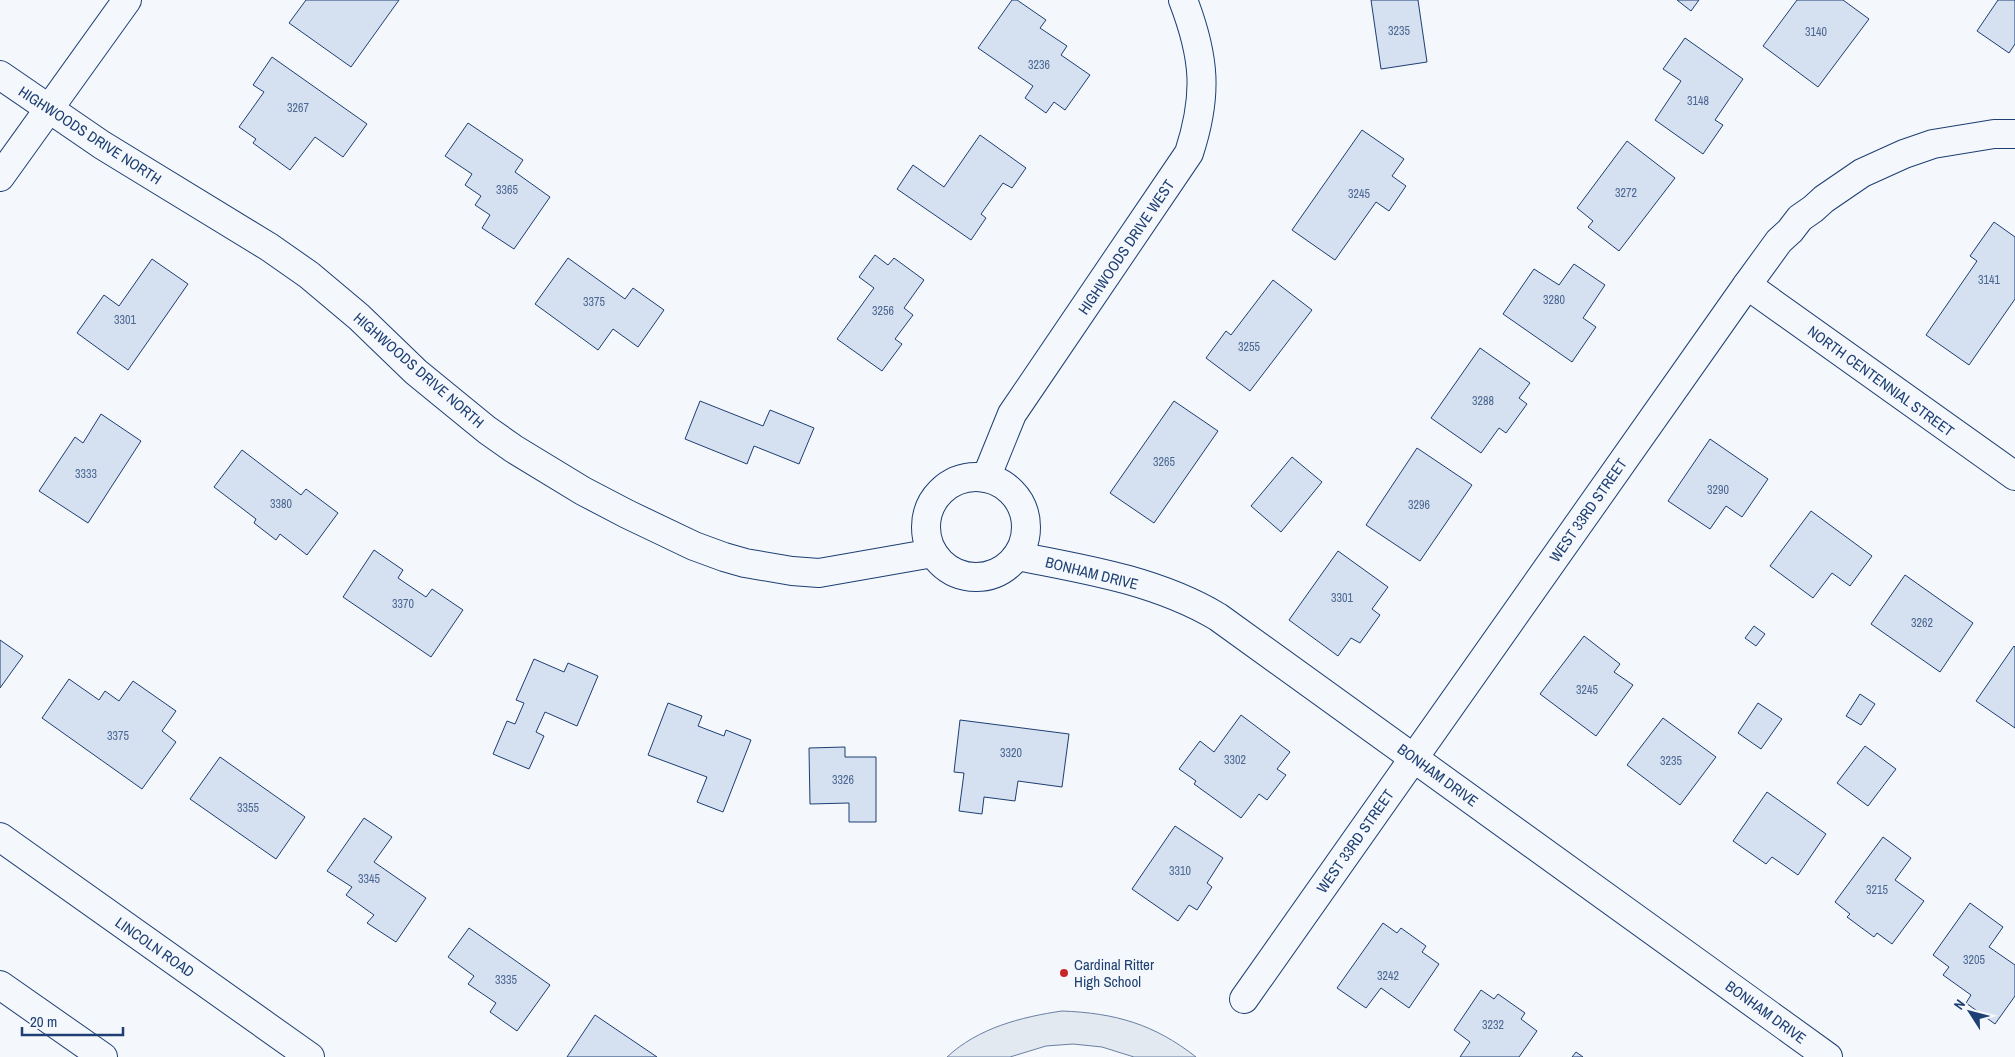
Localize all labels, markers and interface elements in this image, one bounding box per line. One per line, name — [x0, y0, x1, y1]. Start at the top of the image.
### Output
house number: 3235 — [1388, 23, 1410, 39]
house number: 3140 — [1805, 24, 1827, 40]
house number: 3236 — [1028, 57, 1050, 73]
street label: HIGHWOODS DRIVE NORTH — [14, 81, 166, 189]
house number: 3148 — [1687, 93, 1709, 109]
house number: 3267 — [287, 100, 309, 116]
street label: HIGHWOODS DRIVE WEST — [1073, 175, 1179, 319]
house number: 3365 — [496, 182, 518, 198]
house number: 3272 — [1615, 185, 1637, 201]
house number: 3245 — [1348, 186, 1370, 202]
house number: 3141 — [1978, 272, 2000, 288]
house number: 3280 — [1543, 292, 1565, 308]
house number: 3375 — [583, 294, 605, 310]
house number: 3256 — [872, 303, 894, 319]
street label: HIGHWOODS DRIVE NORTH — [349, 307, 489, 433]
house number: 3301 — [114, 312, 136, 328]
street label: NORTH CENTENNIAL STREET — [1803, 321, 1959, 442]
house number: 3255 — [1238, 339, 1260, 355]
house number: 3288 — [1472, 393, 1494, 409]
house number: 3265 — [1153, 454, 1175, 470]
street label: WEST 33RD STREET — [1544, 454, 1632, 566]
house number: 3333 — [75, 466, 97, 482]
house number: 3290 — [1707, 482, 1729, 498]
house number: 3380 — [270, 496, 292, 512]
house number: 3296 — [1408, 497, 1430, 513]
street label: BONHAM DRIVE — [1043, 551, 1141, 595]
house number: 3301 — [1331, 590, 1353, 606]
house number: 3370 — [392, 596, 414, 612]
house number: 3262 — [1911, 615, 1933, 631]
house number: 3245 — [1576, 682, 1598, 698]
house number: 3375 — [107, 728, 129, 744]
street label: BONHAM DRIVE — [1393, 739, 1483, 811]
house number: 3320 — [1000, 745, 1022, 761]
house number: 3302 — [1224, 752, 1246, 768]
house number: 3235 — [1660, 753, 1682, 769]
house number: 3326 — [832, 772, 854, 788]
street label: WEST 33RD STREET — [1311, 785, 1399, 897]
house number: 3355 — [237, 800, 259, 816]
house number: 3310 — [1169, 863, 1191, 879]
house number: 3345 — [358, 871, 380, 887]
house number: 3215 — [1866, 882, 1888, 898]
street label: LINCOLN ROAD — [111, 912, 199, 982]
house number: 3205 — [1963, 952, 1985, 968]
place label: Cardinal Ritter High School — [1074, 954, 1154, 992]
marker: Cardinal Ritter High School — [1058, 967, 1070, 979]
house number: 3242 — [1377, 968, 1399, 984]
house number: 3335 — [495, 972, 517, 988]
street label: BONHAM DRIVE — [1721, 976, 1811, 1048]
north arrow — [1945, 987, 1995, 1037]
text: N — [1950, 996, 1969, 1013]
scale bar — [22, 1004, 124, 1036]
text: 20 m — [30, 1011, 57, 1032]
house number: 3232 — [1482, 1017, 1504, 1033]

